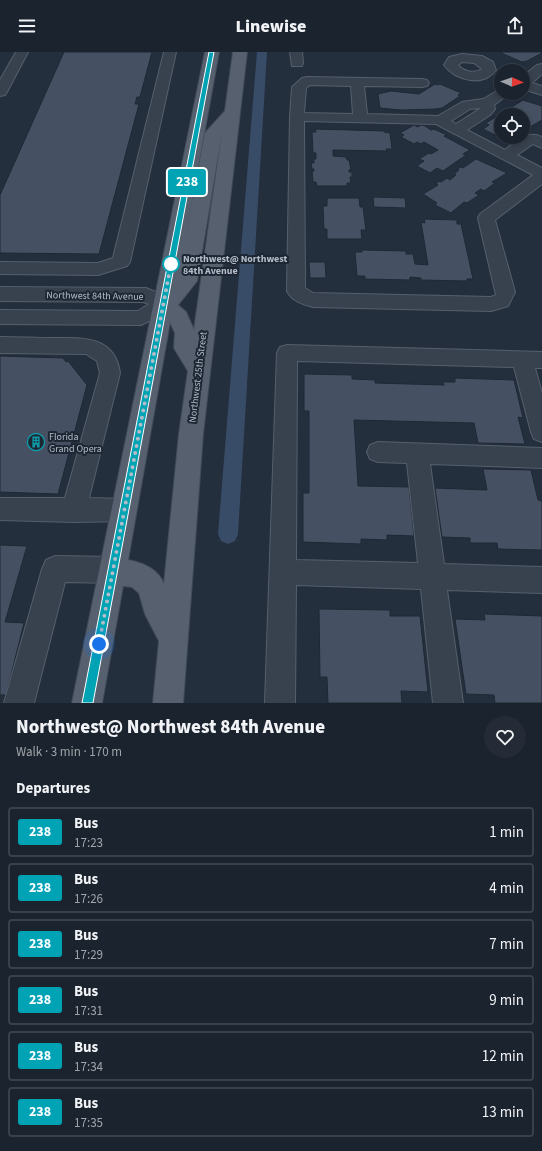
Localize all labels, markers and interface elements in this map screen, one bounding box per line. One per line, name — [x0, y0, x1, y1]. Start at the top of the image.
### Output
text: Linewise — [236, 14, 306, 39]
icon: menu — [16, 15, 38, 37]
icon: share — [504, 15, 526, 37]
north arrow — [494, 64, 530, 100]
map controls — [494, 64, 530, 144]
button: locate — [494, 108, 530, 144]
line badge: 238 — [164, 169, 210, 195]
text: 238 — [176, 172, 198, 192]
place label: Northwest@ Northwest 84th Avenue — [183, 252, 287, 278]
marker: Northwest@ Northwest 84th Avenue — [162, 255, 180, 273]
street label: Northwest 84th Avenue — [46, 288, 144, 304]
street label: Northwest 25th Street — [185, 330, 211, 423]
place label: Florida Grand Opera — [49, 430, 102, 456]
building icon: Florida Grand Opera — [26, 432, 46, 452]
your location — [89, 634, 109, 654]
text: Northwest@ Northwest 84th Avenue — [16, 714, 325, 741]
button: heart — [484, 716, 526, 758]
text: Walk · 3 min · 170 m — [16, 743, 122, 761]
text: Departures — [16, 778, 90, 799]
text: Bus — [74, 813, 98, 834]
text: 238 — [29, 822, 51, 842]
text: 1 min — [489, 822, 524, 843]
text: 17:23 — [74, 834, 103, 852]
text: Bus — [74, 869, 98, 890]
text: 238 — [29, 878, 51, 898]
text: 4 min — [489, 878, 524, 899]
text: 17:26 — [74, 890, 103, 908]
text: Bus — [74, 925, 98, 946]
text: 238 — [29, 934, 51, 954]
text: 7 min — [489, 934, 524, 955]
text: 17:29 — [74, 946, 103, 964]
text: Bus — [74, 981, 98, 1002]
text: 238 — [29, 990, 51, 1010]
text: 9 min — [489, 990, 524, 1011]
text: 17:31 — [74, 1002, 103, 1020]
text: Bus — [74, 1037, 98, 1058]
text: 238 — [29, 1046, 51, 1066]
text: 12 min — [482, 1046, 524, 1067]
text: 17:34 — [74, 1058, 103, 1076]
text: Bus — [74, 1093, 98, 1114]
text: 238 — [29, 1102, 51, 1122]
text: 13 min — [482, 1102, 524, 1123]
text: 17:35 — [74, 1114, 103, 1132]

